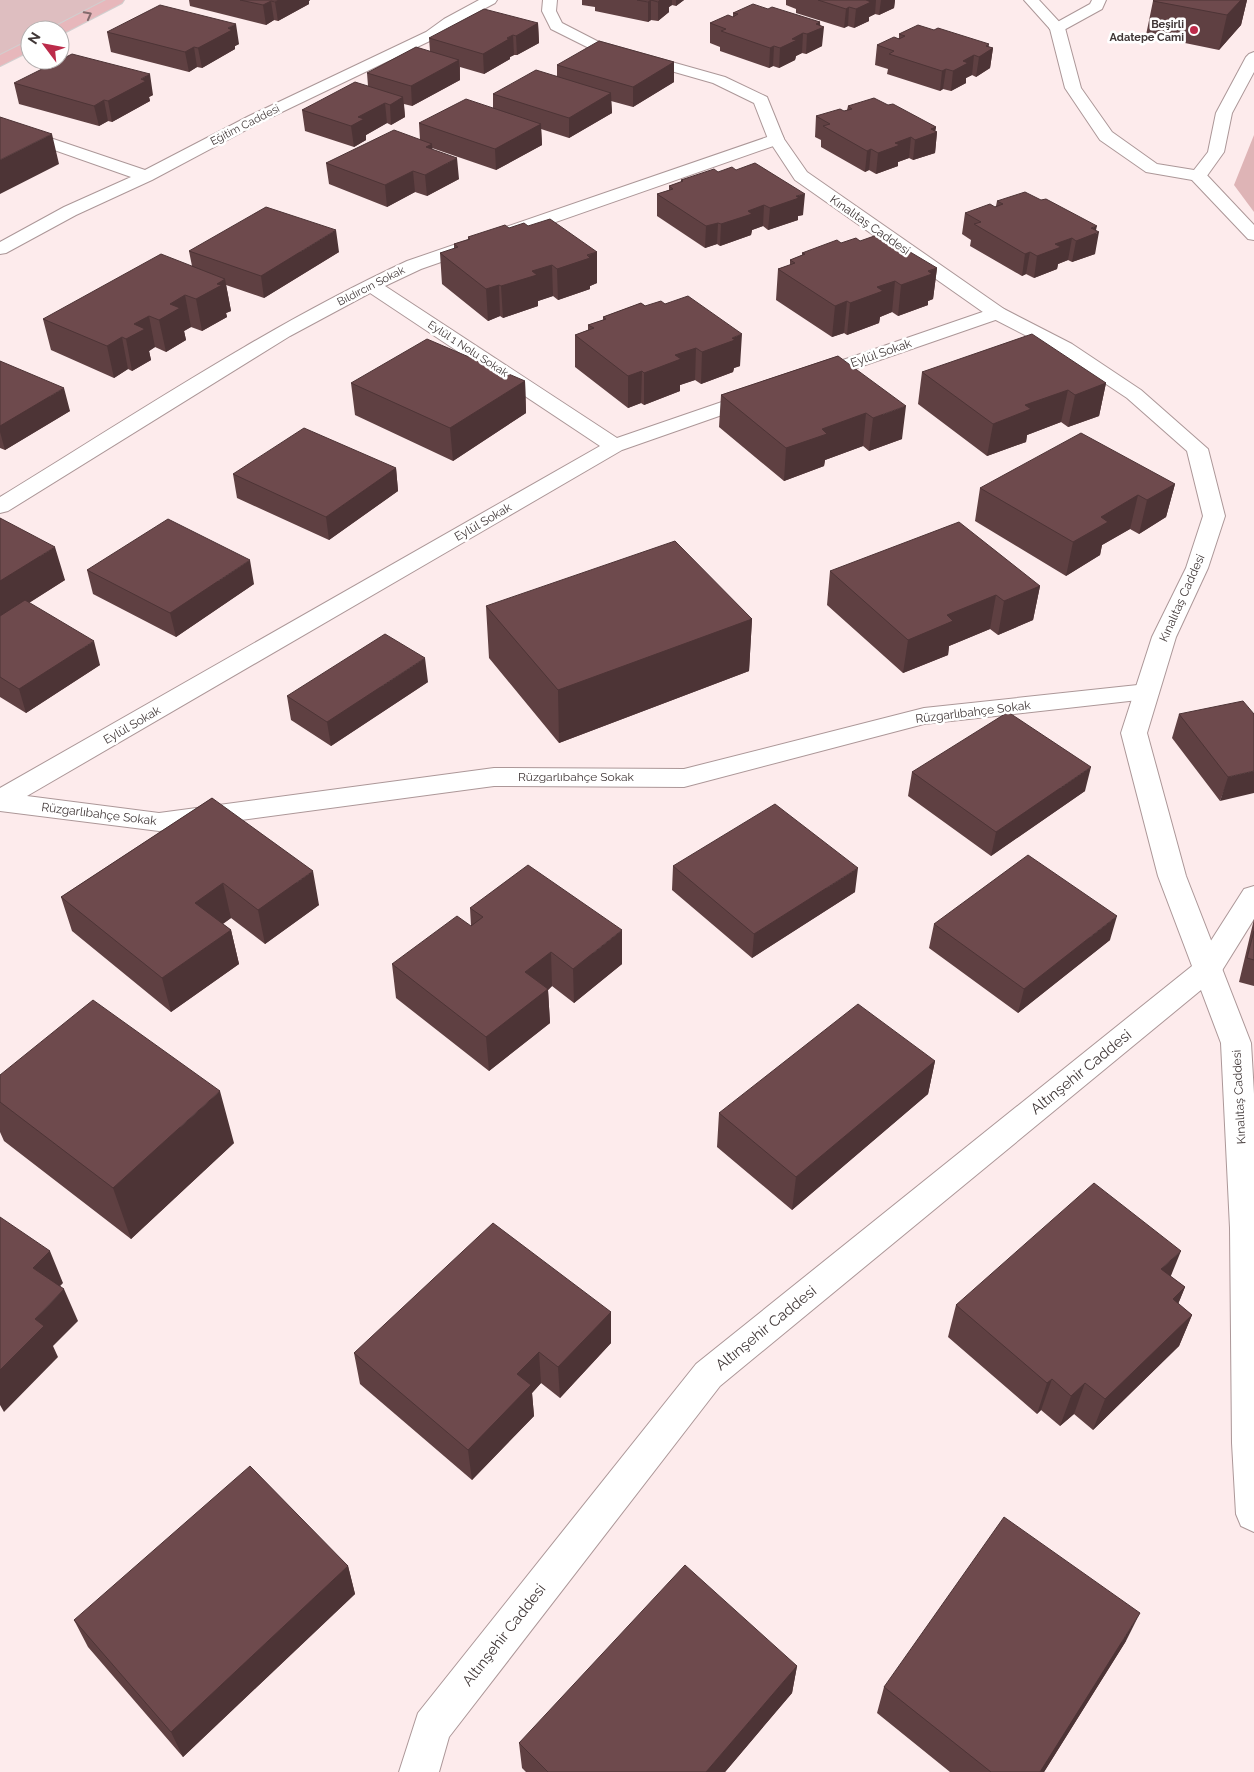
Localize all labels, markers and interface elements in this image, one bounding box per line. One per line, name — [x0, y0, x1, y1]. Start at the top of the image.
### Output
one-way arrow — [83, 11, 92, 21]
place label: Beşirli Adatepe Cami — [1110, 18, 1184, 44]
north arrow — [20, 20, 70, 70]
marker: Beşirli Adatepe Cami — [1188, 24, 1200, 36]
text: N — [24, 29, 44, 47]
street label: Eğitim Caddesi — [208, 102, 282, 148]
street label: Kınalıtaş Caddesi — [827, 192, 913, 258]
street label: Bıldırcın Sokak — [335, 263, 407, 309]
street label: Eylül 1 Nolu Sokak — [425, 318, 511, 380]
street label: Eylül Sokak — [849, 336, 914, 370]
street label: Eylül Sokak — [452, 500, 515, 544]
street label: Kınalıtaş Caddesi — [1156, 552, 1208, 644]
street label: Rüzgarlıbahçe Sokak — [915, 698, 1032, 726]
street label: Eylül Sokak — [101, 703, 164, 747]
street label: Rüzgarlıbahçe Sokak — [518, 770, 635, 784]
street label: Rüzgarlıbahçe Sokak — [41, 800, 158, 828]
street label: Altınşehir Caddesi — [1027, 1026, 1135, 1118]
street label: Kınalıtaş Caddesi — [1230, 1050, 1248, 1144]
street label: Altınşehir Caddesi — [712, 1282, 820, 1374]
street label: Altınşehir Caddesi — [459, 1580, 549, 1690]

